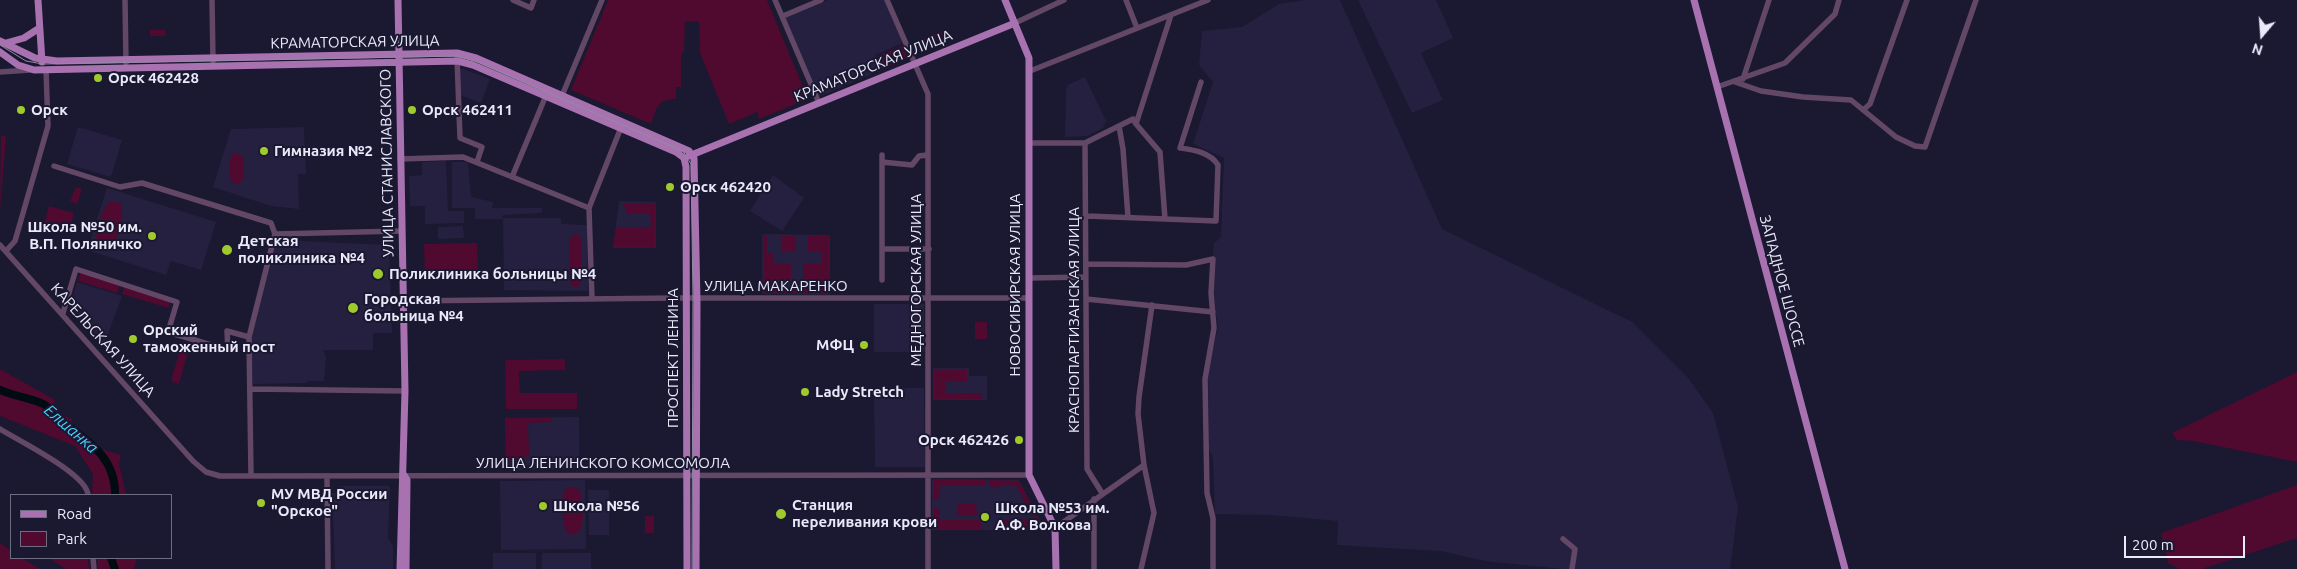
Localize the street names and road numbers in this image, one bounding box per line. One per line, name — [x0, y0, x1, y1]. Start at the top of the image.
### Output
street label: КРАМАТОРСКАЯ УЛИЦА — [791, 26, 955, 106]
street label: КРАМАТОРСКАЯ УЛИЦА — [270, 32, 440, 52]
street label: УЛИЦА СТАНИСЛАВСКОГО — [376, 69, 398, 257]
street label: НОВОСИБИРСКАЯ УЛИЦА — [1006, 193, 1024, 377]
street label: МЕДНОГОРСКАЯ УЛИЦА — [907, 194, 925, 366]
street label: КРАСНОПАРТИЗАНСКАЯ УЛИЦА — [1065, 207, 1083, 433]
street label: ЗАПАДНОЕ ШОССЕ — [1756, 213, 1808, 349]
street label: УЛИЦА МАКАРЕНКО — [704, 277, 848, 295]
street label: КАРЕЛЬСКАЯ УЛИЦА — [47, 279, 159, 401]
street label: ПРОСПЕКТ ЛЕНИНА — [664, 288, 682, 428]
street label: УЛИЦА ЛЕНИНСКОГО КОМСОМОЛА — [476, 454, 730, 472]

